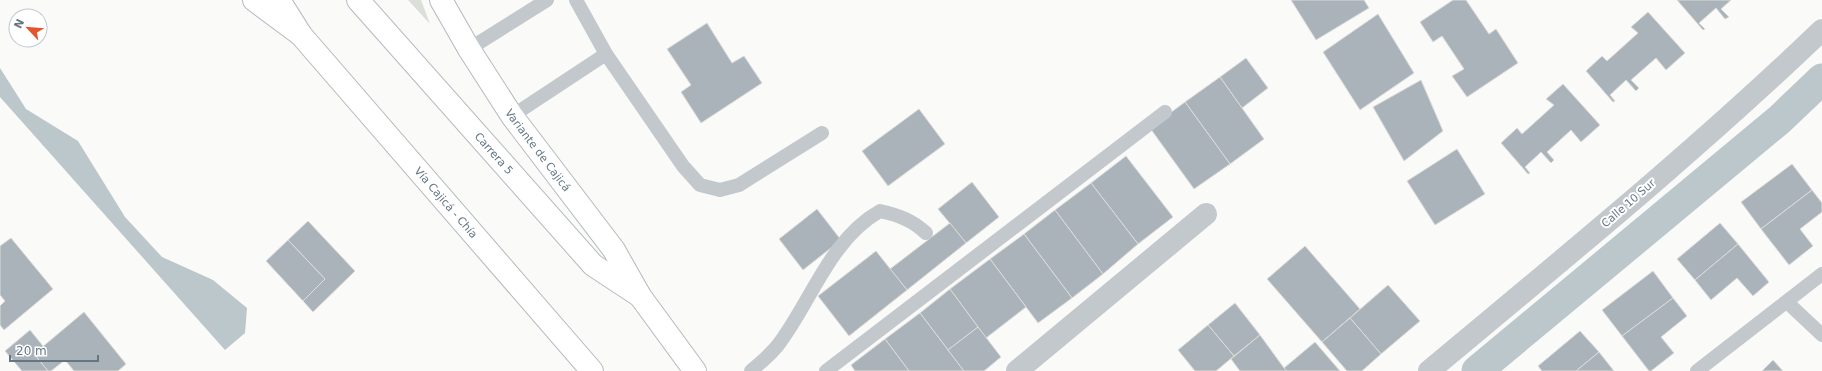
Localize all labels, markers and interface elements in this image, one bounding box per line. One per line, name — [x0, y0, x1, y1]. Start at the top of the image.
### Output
north arrow — [8, 8, 48, 48]
text: N — [12, 17, 27, 31]
street label: Variante de Cajicá — [502, 107, 573, 194]
street label: Carrera 5 — [472, 130, 516, 177]
street label: Vía Cajicá - Chía — [411, 165, 480, 241]
street label: Calle 10 Sur — [1599, 176, 1658, 230]
scale bar — [10, 337, 98, 363]
text: 20 m — [16, 344, 47, 358]

